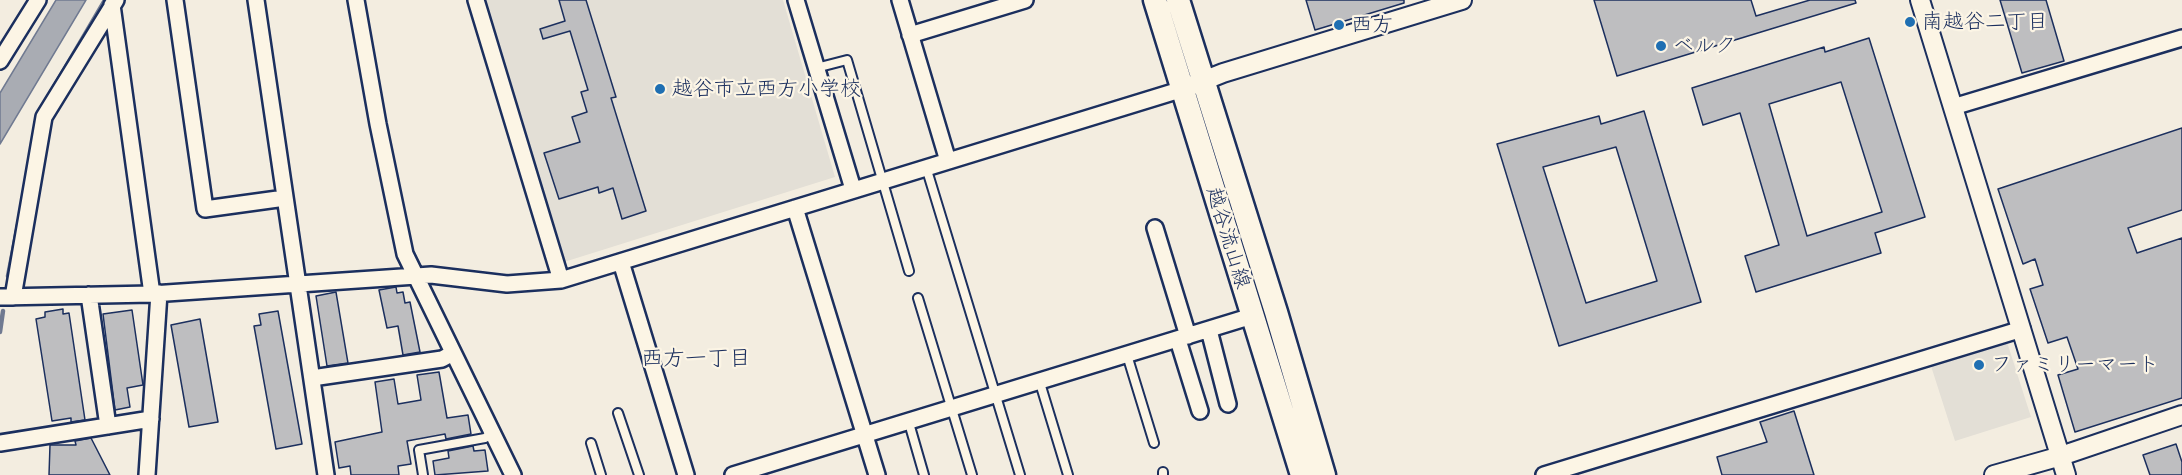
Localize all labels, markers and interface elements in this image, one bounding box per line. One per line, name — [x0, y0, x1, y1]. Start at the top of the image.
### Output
place label: 南越谷二丁目 — [1922, 9, 2048, 35]
place label: 西方 — [1351, 12, 1393, 38]
marker: 南越谷二丁目 — [1903, 15, 1917, 29]
marker: 西方 — [1332, 18, 1346, 32]
place label: ベルク — [1673, 33, 1736, 59]
marker: ベルク — [1654, 39, 1668, 53]
place label: 越谷市立西方小学校 — [672, 76, 861, 102]
marker: 越谷市立西方小学校 — [653, 82, 667, 96]
street label: 越谷流山線 — [1201, 184, 1255, 292]
district label: 西方一丁目 — [641, 346, 751, 372]
place label: ファミリーマート — [1991, 352, 2159, 378]
marker: ファミリーマート — [1972, 358, 1986, 372]

